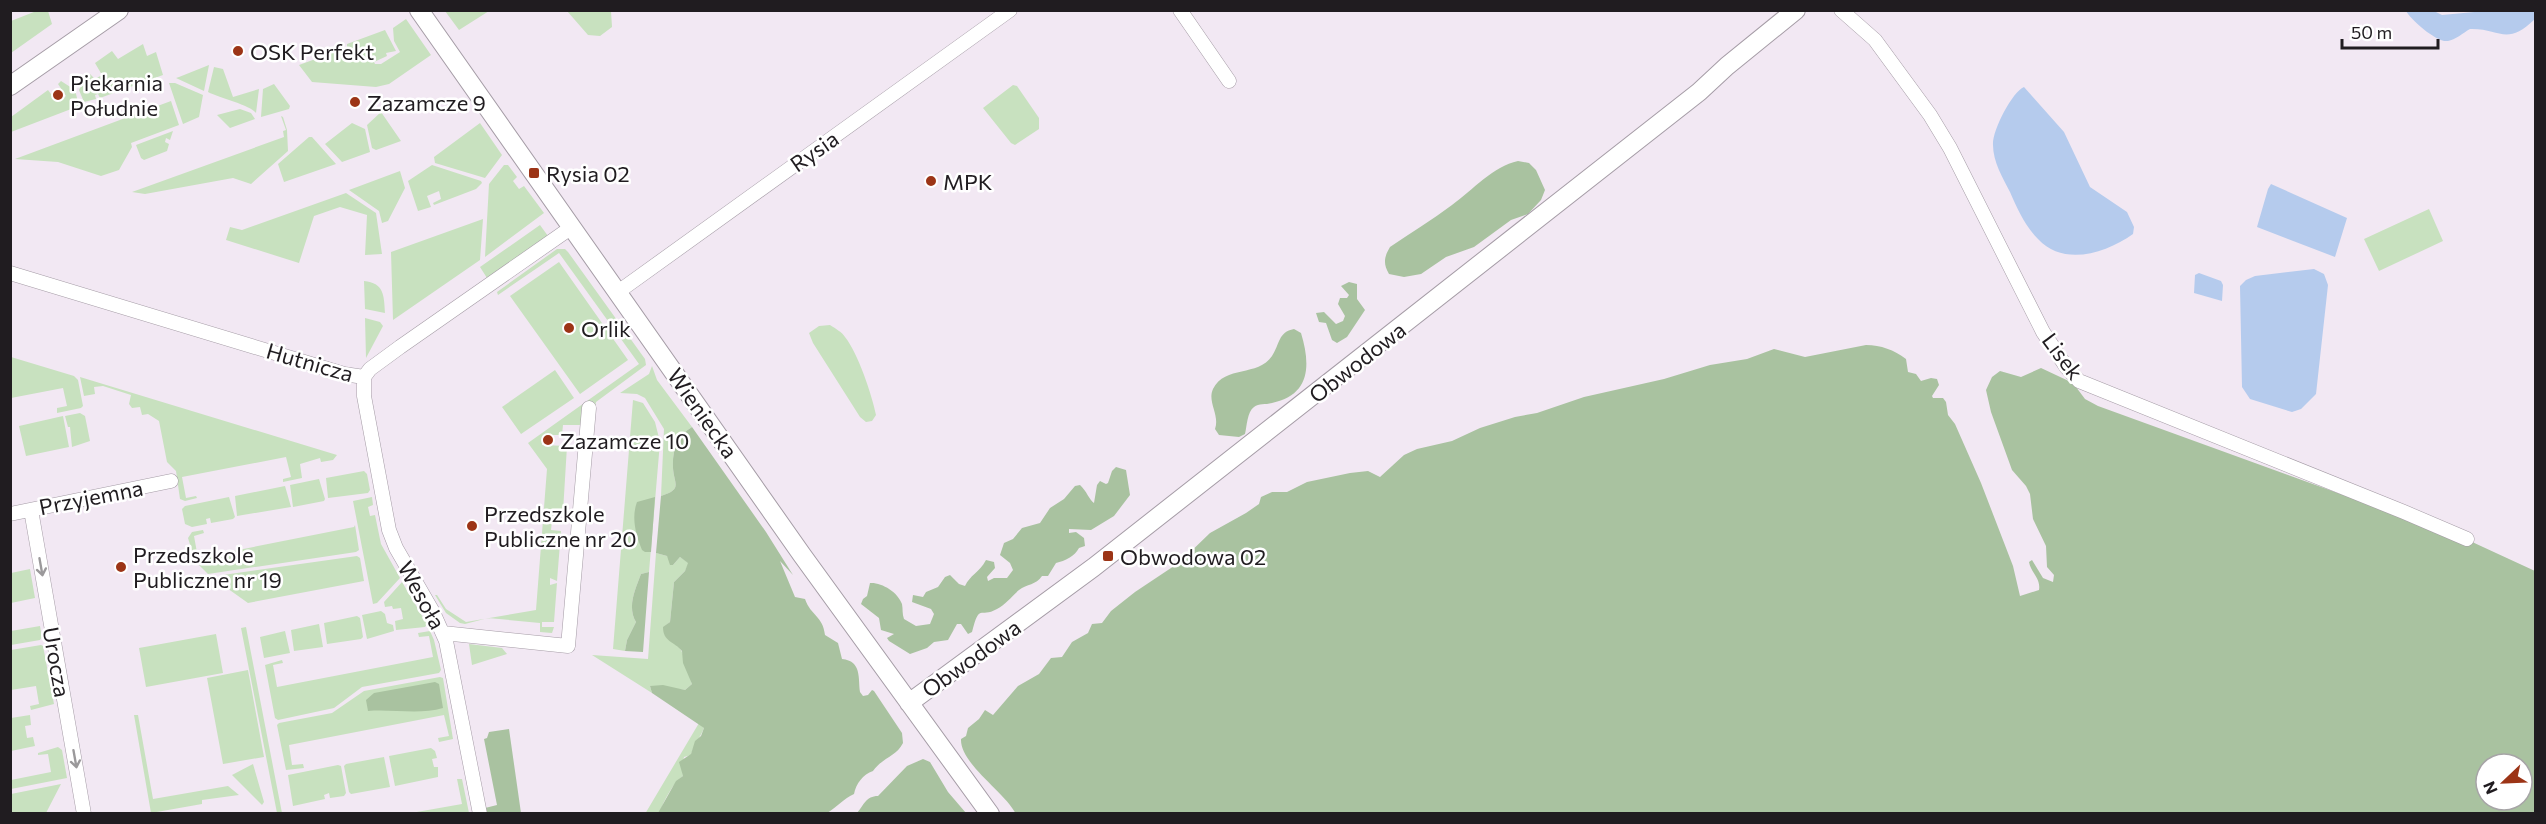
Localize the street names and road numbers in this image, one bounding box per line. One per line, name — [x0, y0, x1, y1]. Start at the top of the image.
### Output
street label: Rysia — [785, 125, 843, 177]
street label: Obwodowa — [1303, 316, 1411, 408]
street label: Lisek — [2037, 327, 2089, 385]
street label: Hutnicza — [263, 337, 357, 387]
street label: Wieniecka — [662, 363, 744, 463]
street label: Przyjemna — [37, 474, 145, 520]
street label: Wesoła — [392, 556, 452, 634]
street label: Obwodowa — [916, 613, 1026, 703]
street label: Urocza — [38, 625, 76, 699]

